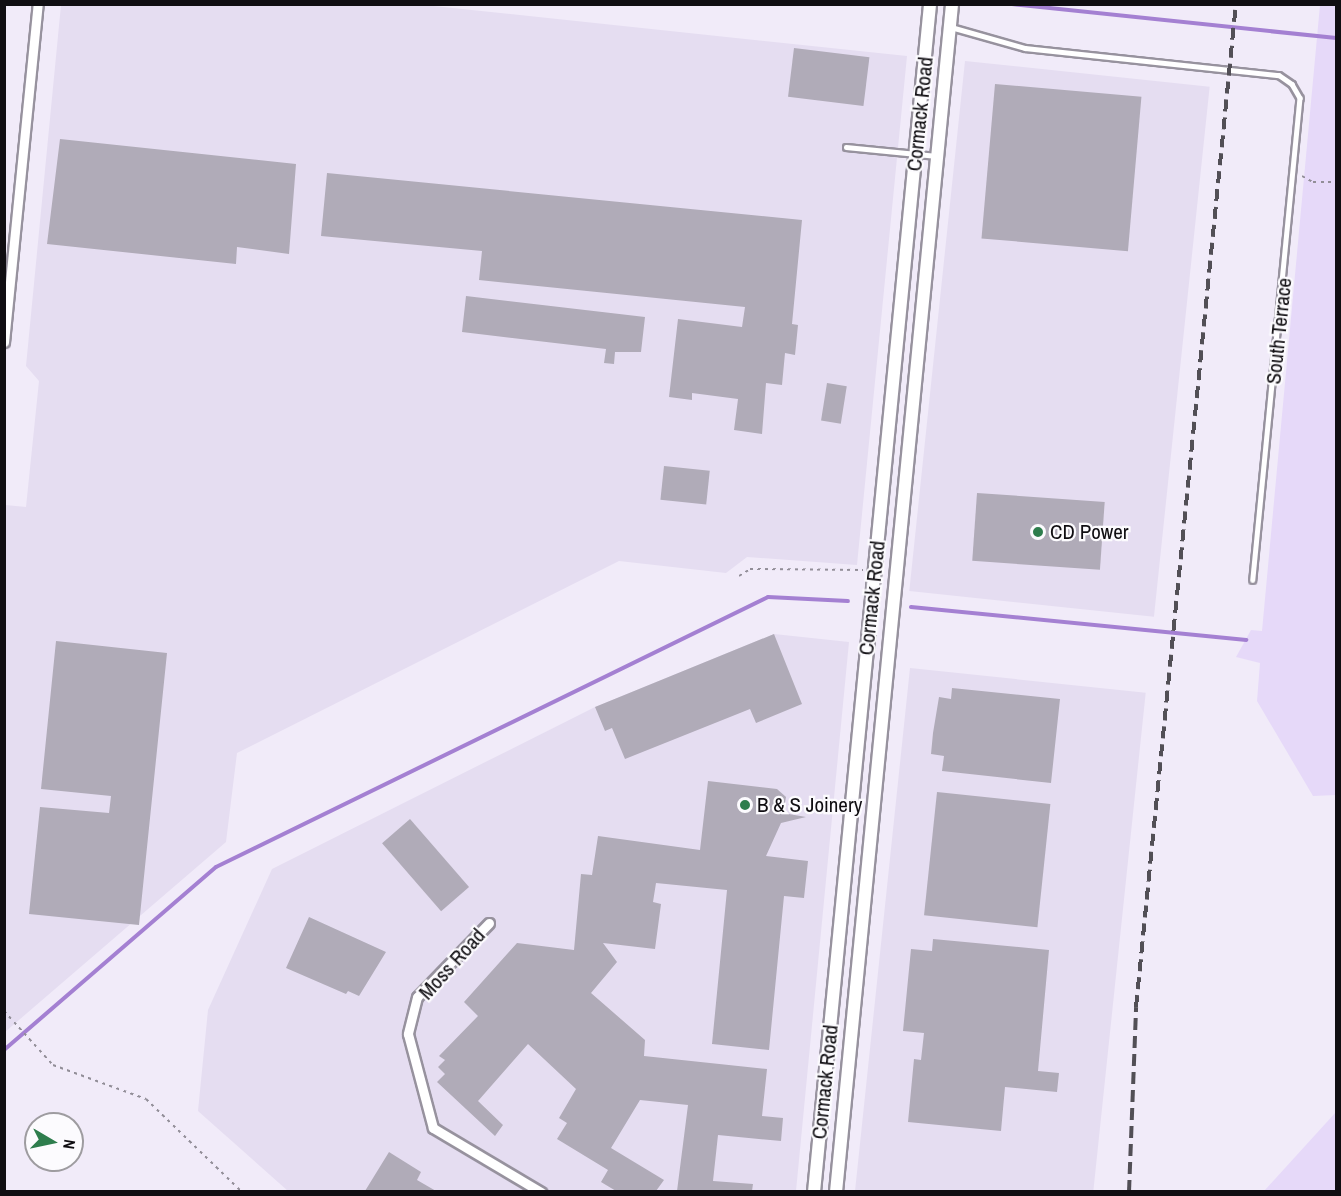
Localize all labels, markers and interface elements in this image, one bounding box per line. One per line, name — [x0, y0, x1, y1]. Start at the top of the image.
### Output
street label: Cormack Road — [901, 56, 939, 172]
street label: South Terrace — [1261, 276, 1297, 386]
place label: CD Power — [1050, 519, 1128, 545]
marker: CD Power — [1031, 525, 1045, 539]
street label: Cormack Road — [853, 540, 891, 656]
place label: B & S Joinery — [757, 792, 862, 818]
marker: B & S Joinery — [738, 798, 752, 812]
street label: Moss Road — [414, 923, 490, 1005]
street label: Cormack Road — [806, 1024, 844, 1140]
north arrow — [24, 1112, 84, 1172]
text: N — [58, 1138, 81, 1151]

